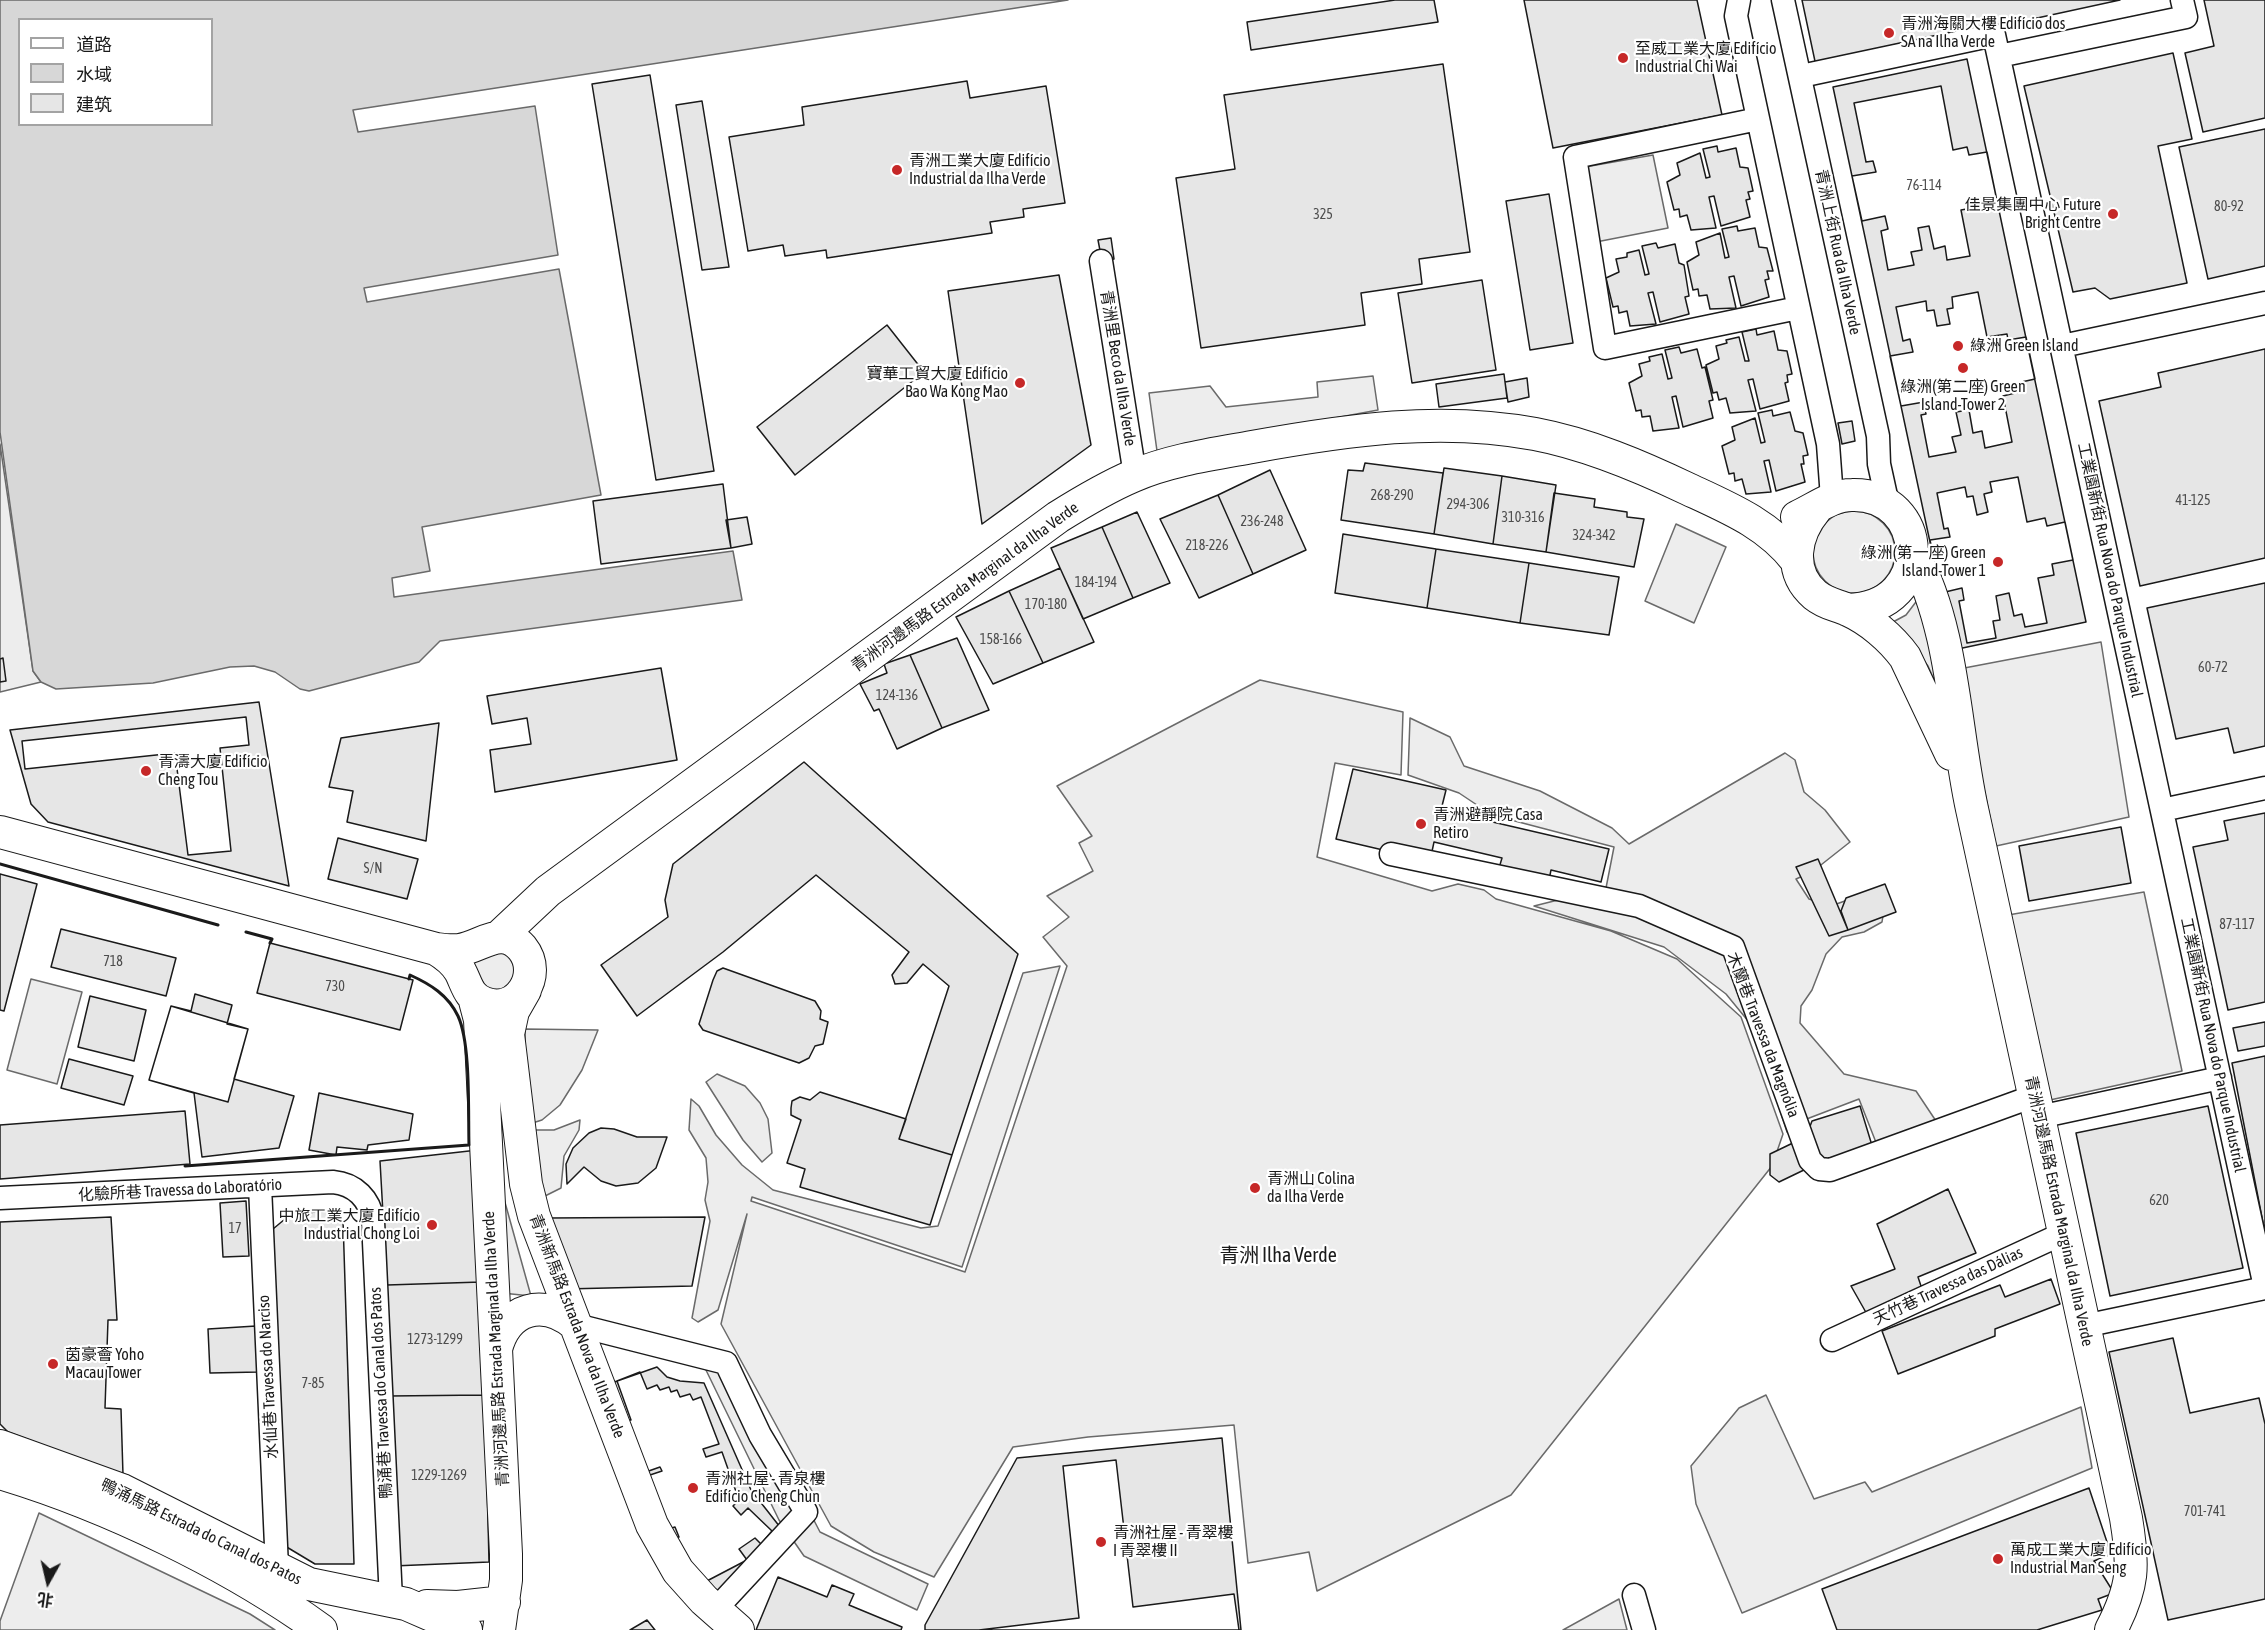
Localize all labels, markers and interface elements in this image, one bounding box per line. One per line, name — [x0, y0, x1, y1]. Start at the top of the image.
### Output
place label: 青洲海關大樓 Edifício dos SA na Ilha Verde — [1901, 14, 2065, 52]
legend — [18, 18, 213, 126]
marker: 青洲海關大樓 Edifício dos SA na Ilha Verde — [1882, 26, 1896, 40]
text: 道路 — [76, 34, 112, 55]
place label: 至威工業大廈 Edifício Industrial Chi Wai — [1635, 39, 1776, 77]
marker: 至威工業大廈 Edifício Industrial Chi Wai — [1616, 51, 1630, 65]
text: 水域 — [76, 64, 112, 85]
text: 建筑 — [76, 94, 112, 115]
place label: 青洲工業大廈 Edifício Industrial da Ilha Verde — [909, 151, 1050, 189]
marker: 青洲工業大廈 Edifício Industrial da Ilha Verde — [890, 163, 904, 177]
street label: 青洲上街 Rua da Ilha Verde — [1811, 168, 1865, 336]
house number: 76-114 — [1906, 178, 1942, 194]
place label: 佳景集團中心 Future Bright Centre — [1964, 195, 2101, 233]
house number: 80-92 — [2214, 199, 2244, 215]
house number: 325 — [1313, 207, 1333, 223]
marker: 佳景集團中心 Future Bright Centre — [2106, 207, 2120, 221]
street label: 青洲里 Beco da Ilha Verde — [1096, 289, 1140, 447]
place label: 綠洲 Green Island — [1970, 336, 2079, 356]
marker: 綠洲 Green Island — [1951, 339, 1965, 353]
marker: 綠洲(第二座) Green Island-Tower 2 — [1956, 361, 1970, 375]
place label: 寶華工貿大廈 Edifício Bao Wa Kong Mao — [867, 364, 1008, 402]
marker: 寶華工貿大廈 Edifício Bao Wa Kong Mao — [1013, 376, 1027, 390]
place label: 綠洲(第二座) Green Island-Tower 2 — [1900, 377, 2026, 415]
street label: 工業園新街 Rua Nova do Parque Industrial — [2074, 441, 2146, 699]
house number: 268-290 — [1371, 488, 1413, 504]
house number: 41-125 — [2176, 493, 2210, 509]
house number: 294-306 — [1447, 497, 1489, 513]
street label: 青洲河邊馬路 Estrada Marginal da Ilha Verde — [848, 498, 1082, 676]
house number: 310-316 — [1502, 510, 1544, 526]
house number: 236-248 — [1241, 514, 1283, 530]
house number: 324-342 — [1573, 528, 1615, 544]
house number: 218-226 — [1186, 538, 1228, 554]
place label: 綠洲(第一座) Green Island-Tower 1 — [1861, 543, 1986, 581]
marker: 綠洲(第一座) Green Island-Tower 1 — [1991, 555, 2005, 569]
house number: 184-194 — [1075, 575, 1117, 591]
house number: 170-180 — [1025, 597, 1067, 613]
house number: 158-166 — [980, 632, 1022, 648]
house number: 60-72 — [2198, 660, 2228, 676]
house number: 124-136 — [876, 688, 918, 704]
place label: 青濤大廈 Edifício Cheng Tou — [158, 752, 267, 790]
marker: 青濤大廈 Edifício Cheng Tou — [139, 764, 153, 778]
place label: 青洲避靜院 Casa Retiro — [1433, 805, 1543, 843]
marker: 青洲避靜院 Casa Retiro — [1414, 817, 1428, 831]
house number: S/N — [364, 861, 382, 877]
street label: 工業園新街 Rua Nova do Parque Industrial — [2177, 916, 2249, 1174]
house number: 87-117 — [2219, 917, 2255, 933]
street label: 木蘭巷 Travessa da Magnólia — [1723, 950, 1803, 1120]
house number: 718 — [103, 954, 123, 970]
house number: 730 — [325, 979, 345, 995]
street label: 青洲河邊馬路 Estrada Marginal da Ilha Verde — [2021, 1074, 2097, 1348]
place label: 青洲山 Colina da Ilha Verde — [1267, 1169, 1355, 1207]
street label: 化驗所巷 Travessa do Laboratório — [77, 1175, 283, 1205]
marker: 青洲山 Colina da Ilha Verde — [1248, 1181, 1262, 1195]
house number: 620 — [2149, 1193, 2169, 1209]
place label: 中旅工業大廈 Edifício Industrial Chong Loi — [279, 1206, 420, 1244]
street label: 青洲河邊馬路 Estrada Marginal da Ilha Verde — [479, 1211, 513, 1487]
street label: 青洲新馬路 Estrada Nova da Ilha Verde — [525, 1211, 629, 1441]
marker: 中旅工業大廈 Edifício Industrial Chong Loi — [425, 1218, 439, 1232]
house number: 17 — [228, 1221, 242, 1237]
street label: 天竹巷 Travessa das Dálias — [1870, 1243, 2026, 1329]
district label: 青洲 Ilha Verde — [1219, 1244, 1337, 1268]
street label: 鴨涌巷 Travessa do Canal dos Patos — [366, 1287, 396, 1499]
street label: 水仙巷 Travessa do Narciso — [254, 1294, 282, 1460]
house number: 1273-1299 — [407, 1332, 463, 1348]
place label: 茵豪薈 Yoho Macau Tower — [65, 1345, 144, 1383]
marker: 茵豪薈 Yoho Macau Tower — [46, 1357, 60, 1371]
house number: 7-85 — [301, 1376, 325, 1392]
house number: 1229-1269 — [411, 1468, 467, 1484]
place label: 青洲社屋 - 青泉樓 Edifício Cheng Chun — [705, 1469, 825, 1507]
street label: 鴨涌馬路 Estrada do Canal dos Patos — [97, 1475, 305, 1589]
marker: 青洲社屋 - 青泉樓 Edifício Cheng Chun — [686, 1481, 700, 1495]
house number: 701-741 — [2184, 1504, 2226, 1520]
place label: 青洲社屋 - 青翠樓 I 青翠樓 II — [1113, 1523, 1233, 1561]
marker: 青洲社屋 - 青翠樓 I 青翠樓 II — [1094, 1535, 1108, 1549]
place label: 萬成工業大廈 Edifício Industrial Man Seng — [2010, 1540, 2151, 1578]
north arrow — [18, 1552, 78, 1612]
marker: 萬成工業大廈 Edifício Industrial Man Seng — [1991, 1552, 2005, 1566]
text: 北 — [36, 1590, 55, 1610]

